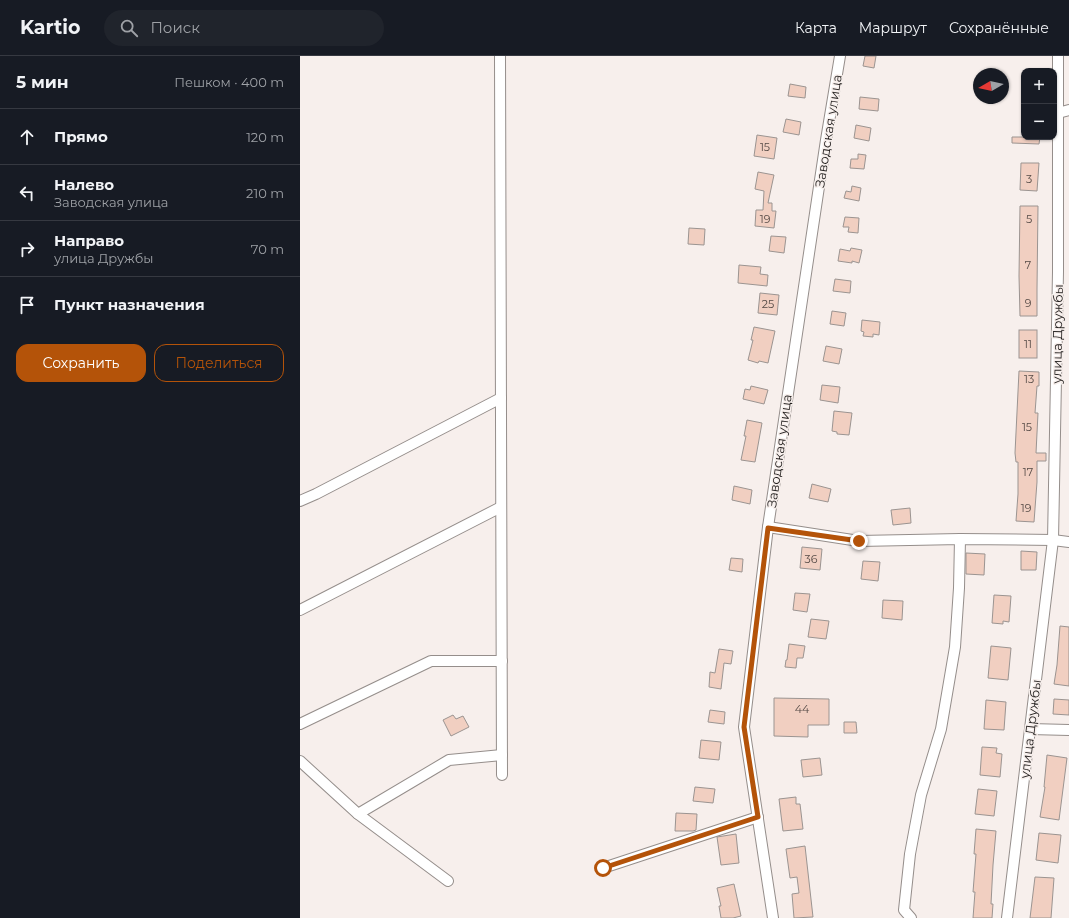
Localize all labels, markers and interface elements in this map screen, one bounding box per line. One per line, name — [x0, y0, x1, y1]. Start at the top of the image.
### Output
search box — [104, 10, 384, 46]
text: Kartio — [20, 16, 80, 39]
icon: search — [118, 17, 140, 39]
text: Поиск — [150, 18, 200, 37]
text: Карта — [795, 19, 837, 37]
text: Маршрут — [859, 19, 927, 37]
text: Сохранённые — [949, 19, 1049, 37]
north arrow — [973, 68, 1009, 104]
map controls — [1021, 68, 1057, 140]
button: + — [1021, 68, 1057, 104]
text: 5 мин — [16, 72, 69, 92]
street label: Заводская улица — [811, 73, 845, 189]
text: Пешком · 400 m — [174, 74, 284, 90]
button: − — [1021, 104, 1057, 140]
icon: ahead — [16, 126, 38, 148]
text: Прямо — [54, 127, 108, 146]
text: 120 m — [246, 129, 284, 145]
house number: 15 — [760, 140, 770, 154]
house number: 3 — [1026, 172, 1032, 186]
text: Налево — [54, 175, 114, 194]
icon: left — [16, 182, 38, 204]
text: 210 m — [246, 185, 284, 201]
text: Заводская улица — [54, 194, 168, 210]
house number: 19 — [760, 212, 771, 226]
house number: 5 — [1026, 212, 1032, 226]
text: Направо — [54, 231, 124, 250]
icon: right — [16, 238, 38, 260]
text: 70 m — [251, 241, 284, 257]
text: улица Дружбы — [54, 250, 153, 266]
house number: 7 — [1025, 258, 1031, 272]
street label: улица Дружбы — [1048, 284, 1066, 385]
icon: arrive — [16, 294, 38, 316]
text: Пункт назначения — [54, 295, 205, 314]
house number: 9 — [1025, 296, 1032, 310]
house number: 25 — [762, 297, 774, 311]
house number: 11 — [1024, 337, 1032, 351]
button: Сохранить — [16, 344, 146, 382]
button: Поделиться — [154, 344, 284, 382]
house number: 13 — [1024, 372, 1034, 386]
street label: Заводская улица — [763, 393, 795, 509]
house number: 15 — [1022, 420, 1032, 434]
house number: 17 — [1023, 465, 1033, 479]
house number: 19 — [1021, 501, 1032, 515]
route end — [850, 532, 868, 550]
house number: 36 — [805, 552, 818, 566]
street label: улица Дружбы — [1016, 679, 1044, 780]
house number: 44 — [795, 702, 810, 716]
route start — [594, 859, 612, 877]

